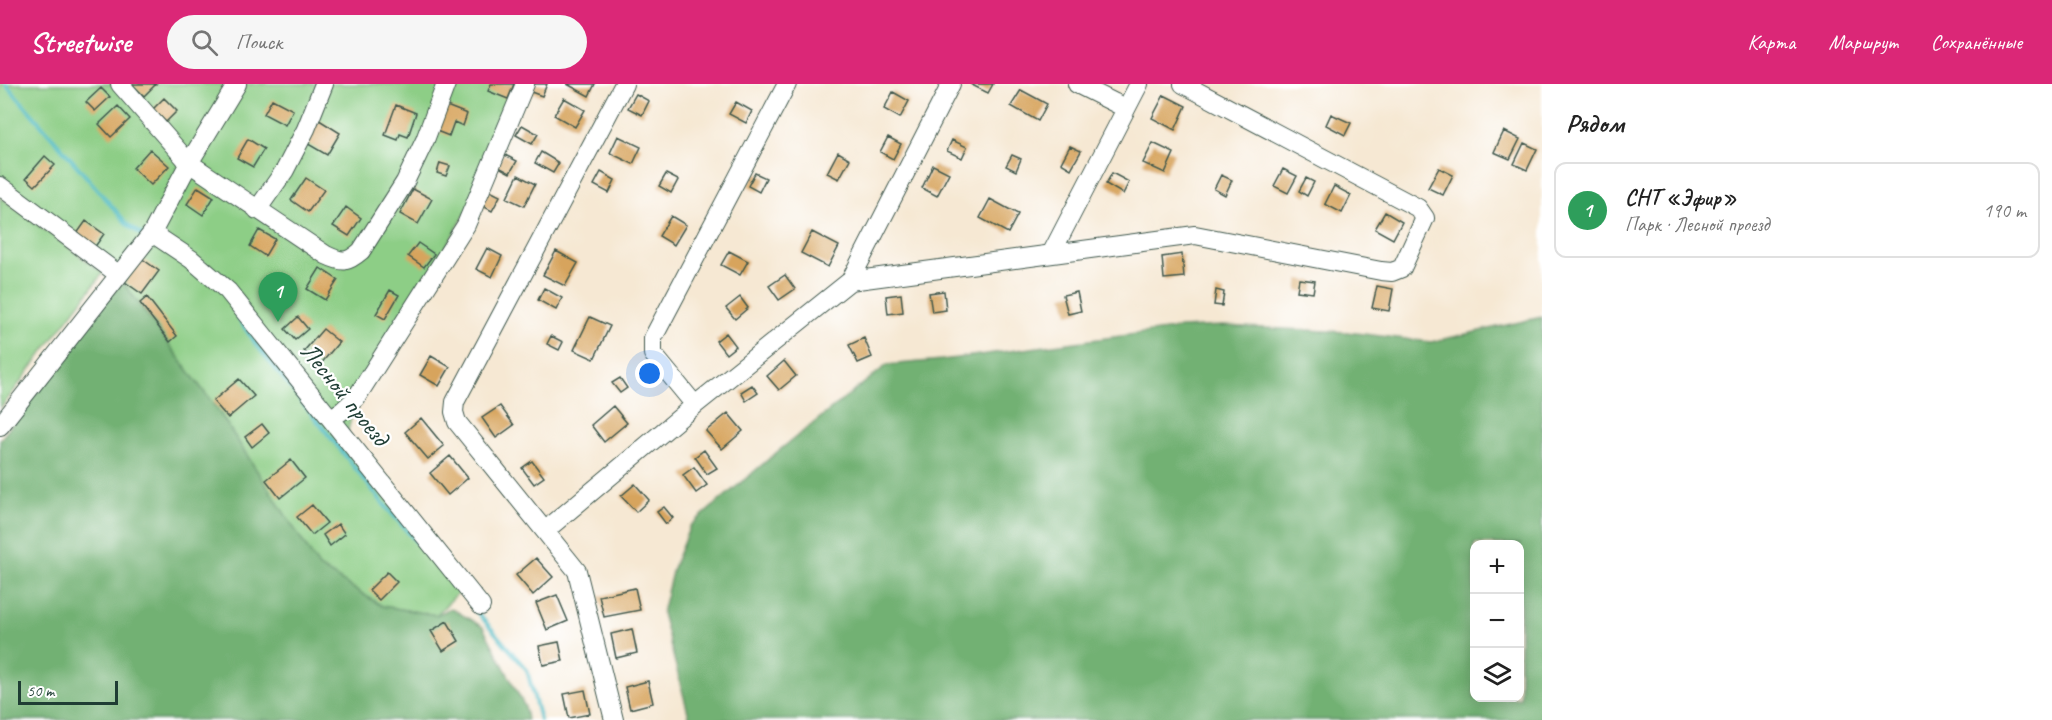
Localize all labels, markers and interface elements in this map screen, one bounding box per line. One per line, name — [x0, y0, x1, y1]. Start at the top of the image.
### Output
search box — [167, 15, 587, 69]
text: Streetwise — [30, 25, 131, 60]
icon: search — [188, 26, 221, 59]
text: Поиск — [236, 28, 282, 56]
text: Карта — [1747, 29, 1796, 55]
text: Маршрут — [1829, 29, 1898, 55]
text: Сохранённые — [1931, 29, 2022, 55]
text: Рядом — [1566, 107, 1624, 140]
text: СНТ «Эфир» — [1625, 184, 1737, 212]
text: 1 — [1583, 198, 1592, 223]
text: 190 m — [1983, 198, 2026, 223]
text: Парк · Лесной проезд — [1625, 212, 1769, 237]
pin: 1 — [258, 272, 298, 322]
street label: Лесной проезд — [293, 336, 399, 455]
your location — [635, 359, 664, 388]
map controls — [1470, 540, 1524, 702]
button: + — [1470, 540, 1524, 594]
button: − — [1470, 594, 1524, 648]
button: layers — [1470, 648, 1524, 702]
scale bar — [18, 678, 118, 706]
text: 50 m — [27, 681, 54, 701]

